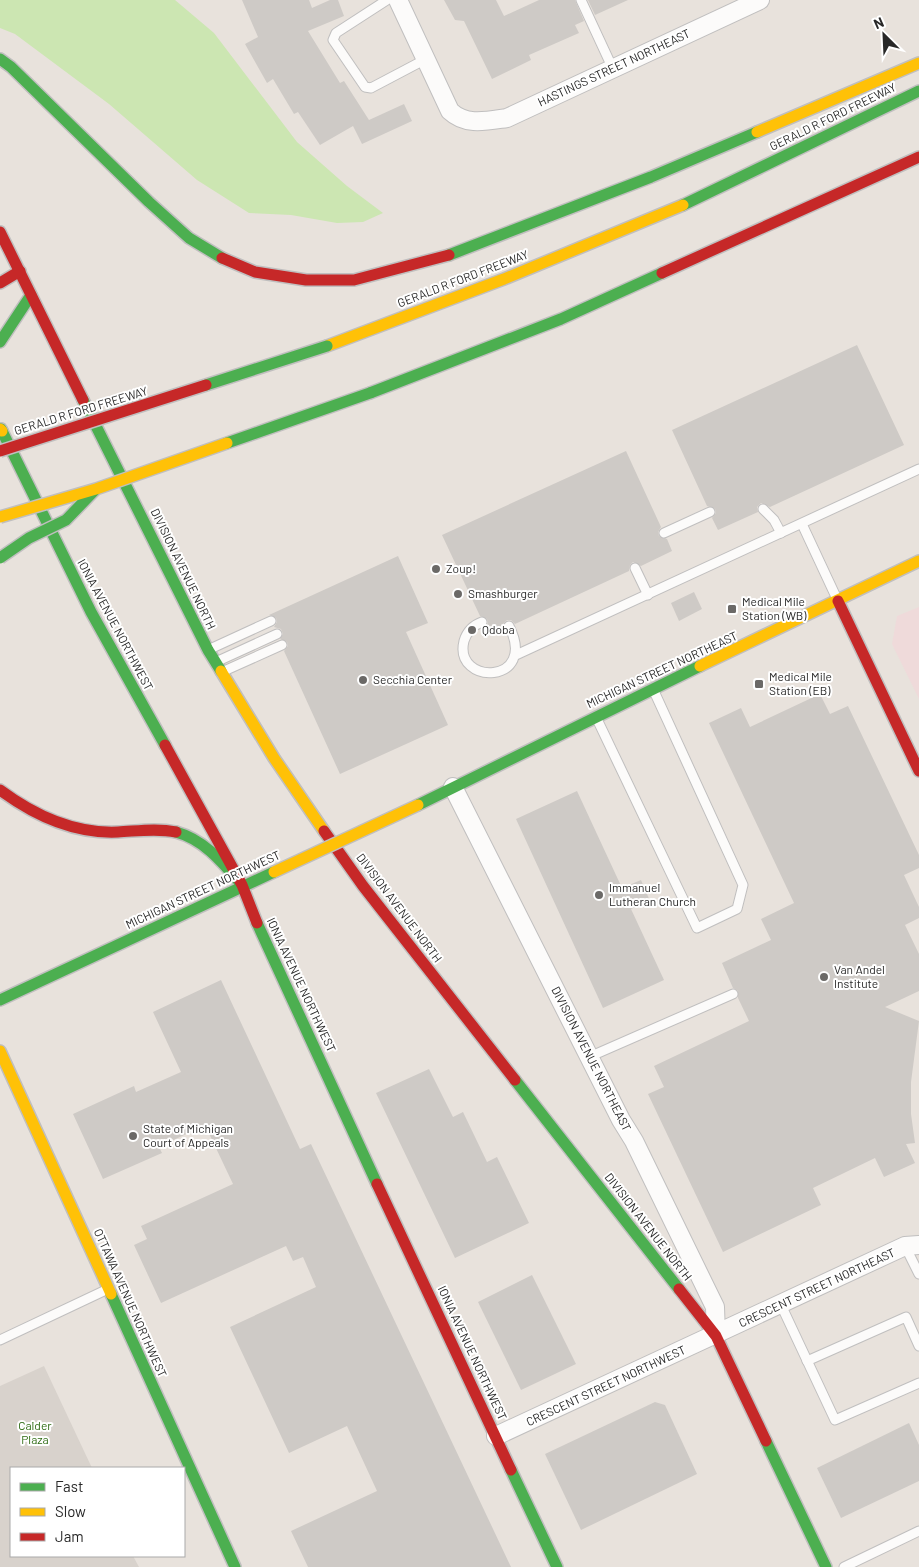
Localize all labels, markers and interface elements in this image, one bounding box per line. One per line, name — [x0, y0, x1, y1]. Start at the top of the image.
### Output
north arrow — [859, 10, 909, 60]
text: N — [871, 13, 886, 32]
street label: HASTINGS STREET NORTHEAST — [535, 26, 692, 109]
street label: GERALD R FORD FREEWAY — [767, 79, 898, 153]
street label: GERALD R FORD FREEWAY — [395, 247, 530, 309]
street label: GERALD R FORD FREEWAY — [12, 383, 149, 437]
street label: DIVISION AVENUE NORTH — [149, 506, 219, 631]
street label: IONIA AVENUE NORTHWEST — [75, 556, 157, 693]
place label: Zoup! — [446, 561, 476, 575]
marker: Zoup! — [430, 563, 442, 575]
place label: Smashburger — [468, 586, 538, 600]
marker: Smashburger — [452, 588, 464, 600]
place label: Medical Mile Station (WB) — [742, 594, 807, 622]
marker: Medical Mile Station (WB) — [726, 603, 738, 615]
place label: Qdoba — [482, 622, 515, 636]
marker: Qdoba — [466, 624, 478, 636]
street label: MICHIGAN STREET NORTHEAST — [584, 628, 739, 710]
place label: Medical Mile Station (EB) — [769, 669, 832, 697]
place label: Secchia Center — [373, 672, 453, 686]
marker: Secchia Center — [357, 674, 369, 686]
marker: Medical Mile Station (EB) — [753, 678, 765, 690]
street label: MICHIGAN STREET NORTHWEST — [123, 847, 282, 931]
street label: DIVISION AVENUE NORTH — [354, 850, 445, 965]
place label: Immanuel Lutheran Church — [609, 880, 696, 908]
marker: Immanuel Lutheran Church — [593, 889, 605, 901]
street label: IONIA AVENUE NORTHWEST — [265, 915, 339, 1054]
place label: Van Andel Institute — [834, 962, 885, 990]
marker: Van Andel Institute — [818, 971, 830, 983]
street label: DIVISION AVENUE NORTHEAST — [549, 984, 635, 1133]
place label: State of Michigan Court of Appeals — [143, 1121, 233, 1149]
marker: State of Michigan Court of Appeals — [127, 1130, 139, 1142]
street label: DIVISION AVENUE NORTH — [602, 1170, 695, 1283]
street label: OTTAWA AVENUE NORTHWEST — [92, 1226, 170, 1379]
street label: CRESCENT STREET NORTHEAST — [736, 1245, 897, 1330]
street label: IONIA AVENUE NORTHWEST — [436, 1283, 510, 1422]
street label: CRESCENT STREET NORTHWEST — [524, 1342, 688, 1428]
park label: Calder Plaza — [18, 1418, 52, 1446]
legend — [10, 1467, 185, 1557]
text: Fast — [55, 1477, 83, 1495]
text: Slow — [55, 1502, 86, 1520]
text: Jam — [55, 1527, 84, 1545]

